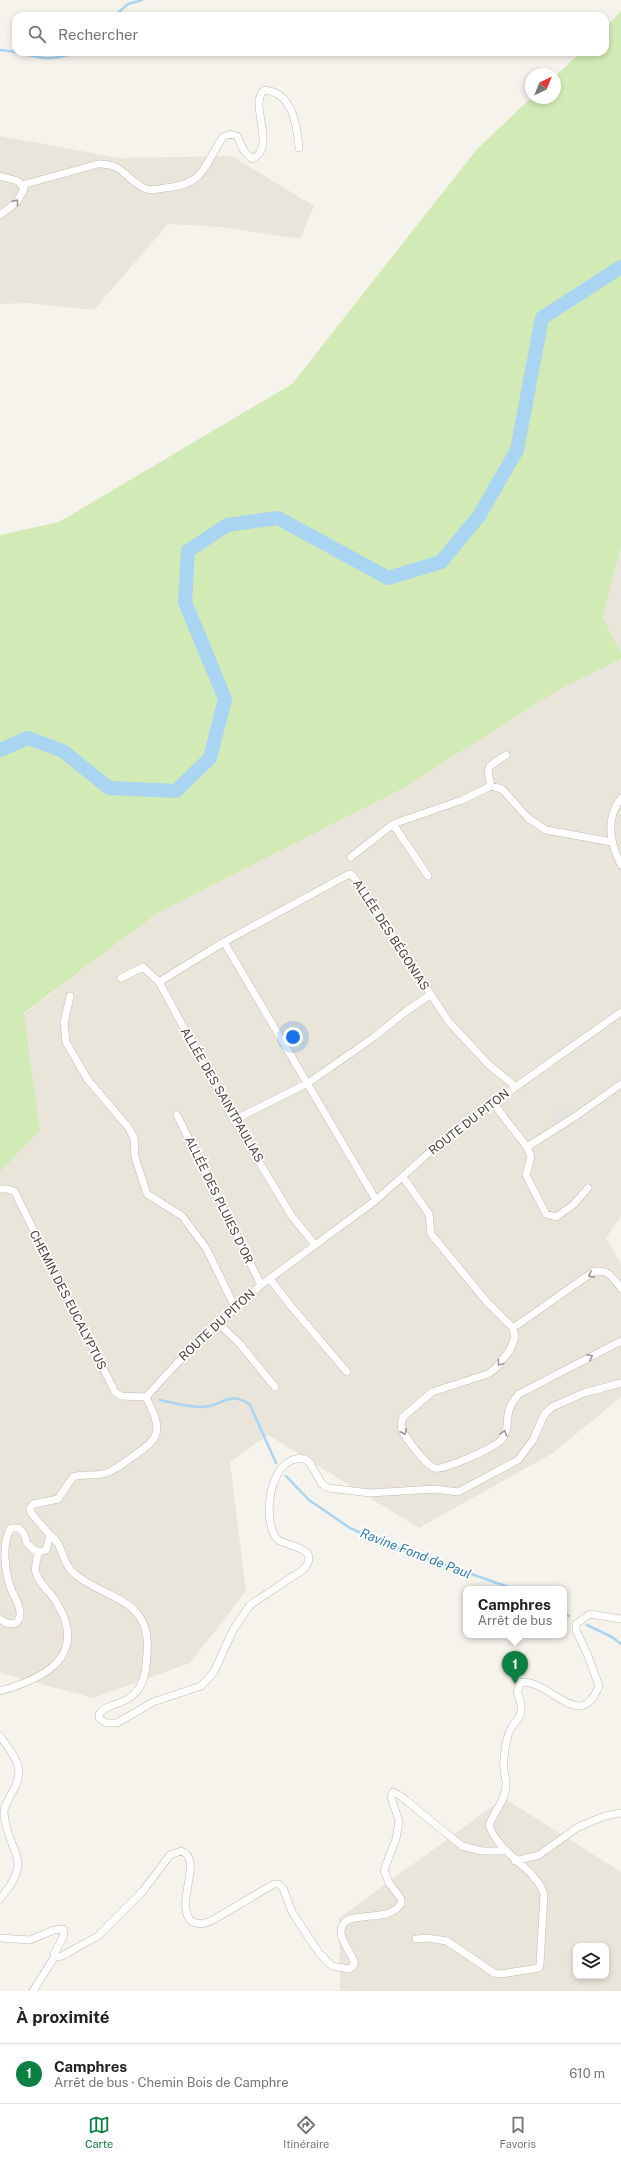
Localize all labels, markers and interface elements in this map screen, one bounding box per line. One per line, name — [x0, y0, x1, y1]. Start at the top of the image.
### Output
search box — [12, 12, 609, 56]
icon: search — [26, 23, 48, 45]
text: Rechercher — [58, 26, 138, 43]
north arrow — [525, 68, 561, 104]
one-way arrow — [11, 200, 18, 207]
street label: ALLÉE DES BÉGONIAS — [350, 877, 432, 993]
street label: ALLÉE DES SAINTPAULIAS — [178, 1025, 266, 1165]
your location — [283, 1027, 303, 1047]
street label: ROUTE DU PITON — [426, 1086, 512, 1158]
street label: ALLÉE DES PLUIES D'OR — [182, 1134, 256, 1266]
street label: CHEMIN DES EUCALYPTUS — [27, 1228, 109, 1372]
one-way arrow — [588, 1270, 595, 1277]
street label: ROUTE DU PITON — [176, 1286, 258, 1364]
one-way arrow — [585, 1354, 593, 1362]
one-way arrow — [498, 1358, 505, 1365]
one-way arrow — [399, 1427, 407, 1435]
one-way arrow — [499, 1429, 508, 1436]
water label: Ravine Fond de Paul — [358, 1525, 474, 1582]
popup — [463, 1586, 567, 1638]
text: Camphres — [478, 1596, 551, 1613]
text: Arrêt de bus — [478, 1613, 552, 1628]
pin: 1 — [502, 1651, 528, 1684]
map controls — [573, 1943, 609, 1979]
button: layers — [573, 1943, 609, 1979]
text: À proximité — [16, 2007, 110, 2027]
text: Camphres — [54, 2058, 127, 2075]
text: 1 — [26, 2066, 32, 2081]
text: 610 m — [569, 2066, 605, 2081]
text: Arrêt de bus · Chemin Bois de Camphre — [54, 2075, 289, 2090]
tab: Carte — [85, 2114, 113, 2150]
tab: Itinéraire — [283, 2114, 329, 2150]
tab: Favoris — [499, 2114, 536, 2150]

